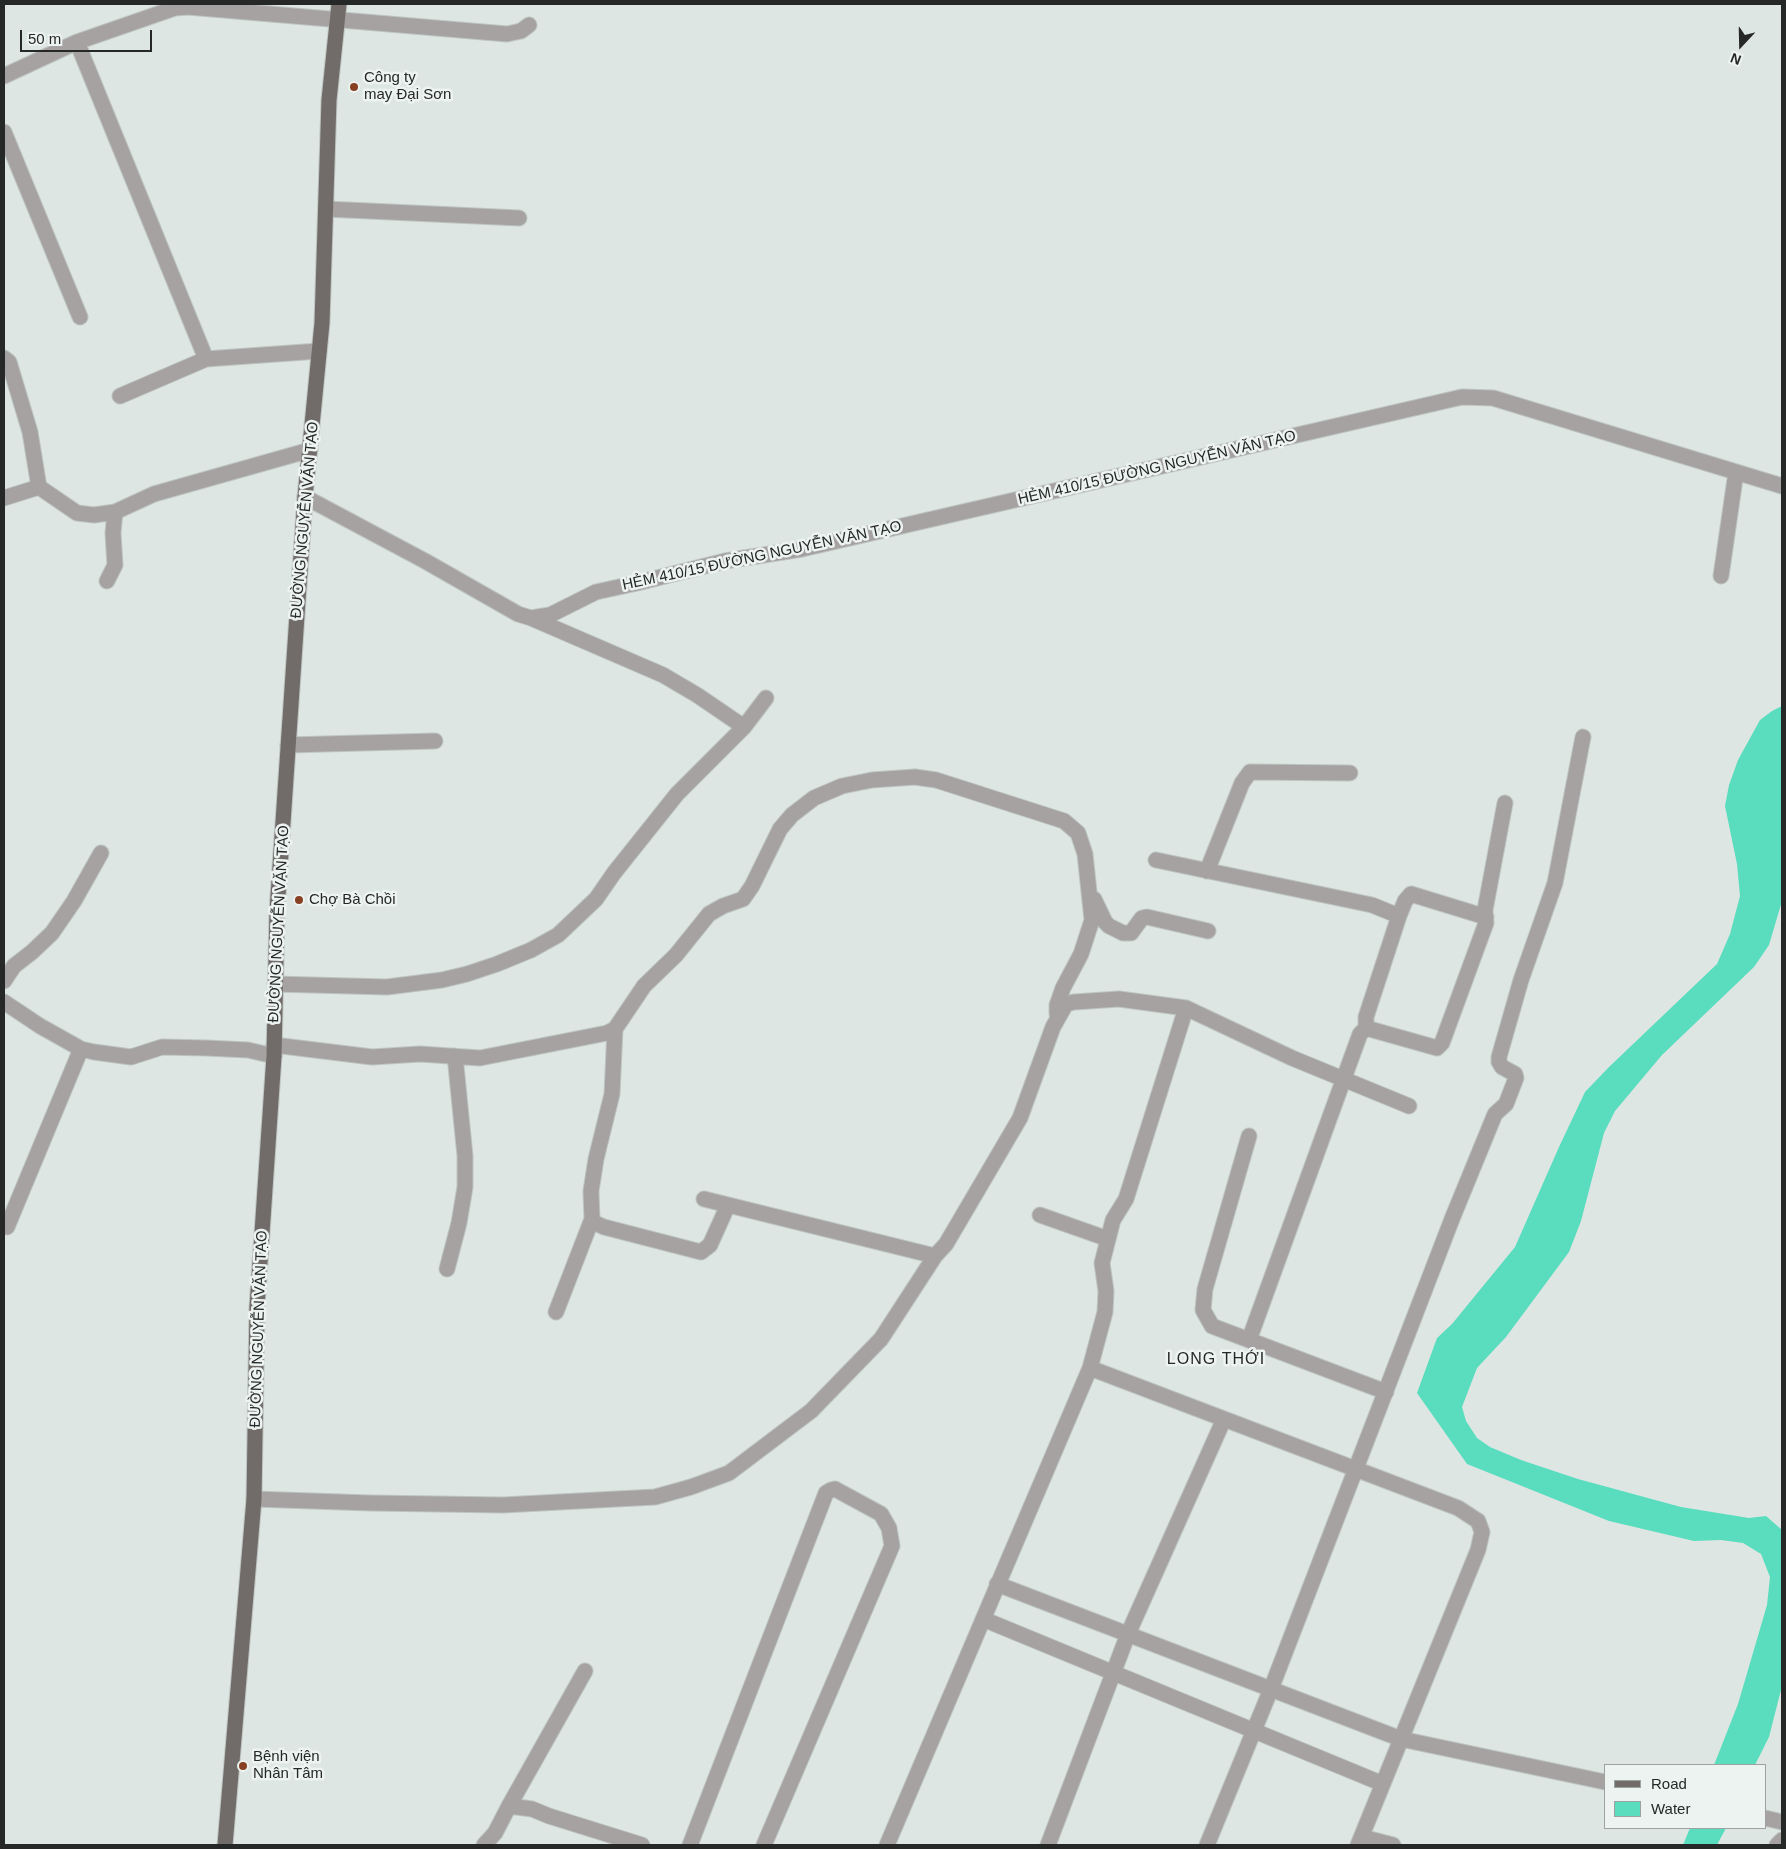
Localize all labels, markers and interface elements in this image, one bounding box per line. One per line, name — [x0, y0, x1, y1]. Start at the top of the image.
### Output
scale bar — [22, 20, 155, 52]
north arrow — [1716, 20, 1766, 70]
text: 50 m — [28, 30, 61, 47]
text: N — [1728, 50, 1743, 68]
place label: Công ty may Đại Sơn — [364, 69, 451, 104]
marker: Công ty may Đại Sơn — [348, 81, 360, 93]
street label: ĐƯỜNG NGUYỄN VĂN TẠO — [287, 421, 323, 619]
street label: HẺM 410/15 ĐƯỜNG NGUYỄN VĂN TẠO — [1016, 427, 1298, 509]
street label: HẺM 410/15 ĐƯỜNG NGUYỄN VĂN TẠO — [621, 518, 903, 594]
street label: ĐƯỜNG NGUYỄN VĂN TẠO — [265, 825, 293, 1023]
place label: Chợ Bà Chồi — [309, 891, 396, 909]
marker: Chợ Bà Chồi — [293, 894, 305, 906]
street label: ĐƯỜNG NGUYỄN VĂN TẠO — [247, 1230, 271, 1428]
district label: LONG THỚI — [1166, 1350, 1266, 1370]
place label: Bệnh viện Nhân Tâm — [253, 1748, 323, 1783]
marker: Bệnh viện Nhân Tâm — [237, 1760, 249, 1772]
legend — [1604, 1764, 1766, 1829]
text: Road — [1651, 1775, 1687, 1792]
text: Water — [1651, 1800, 1690, 1817]

